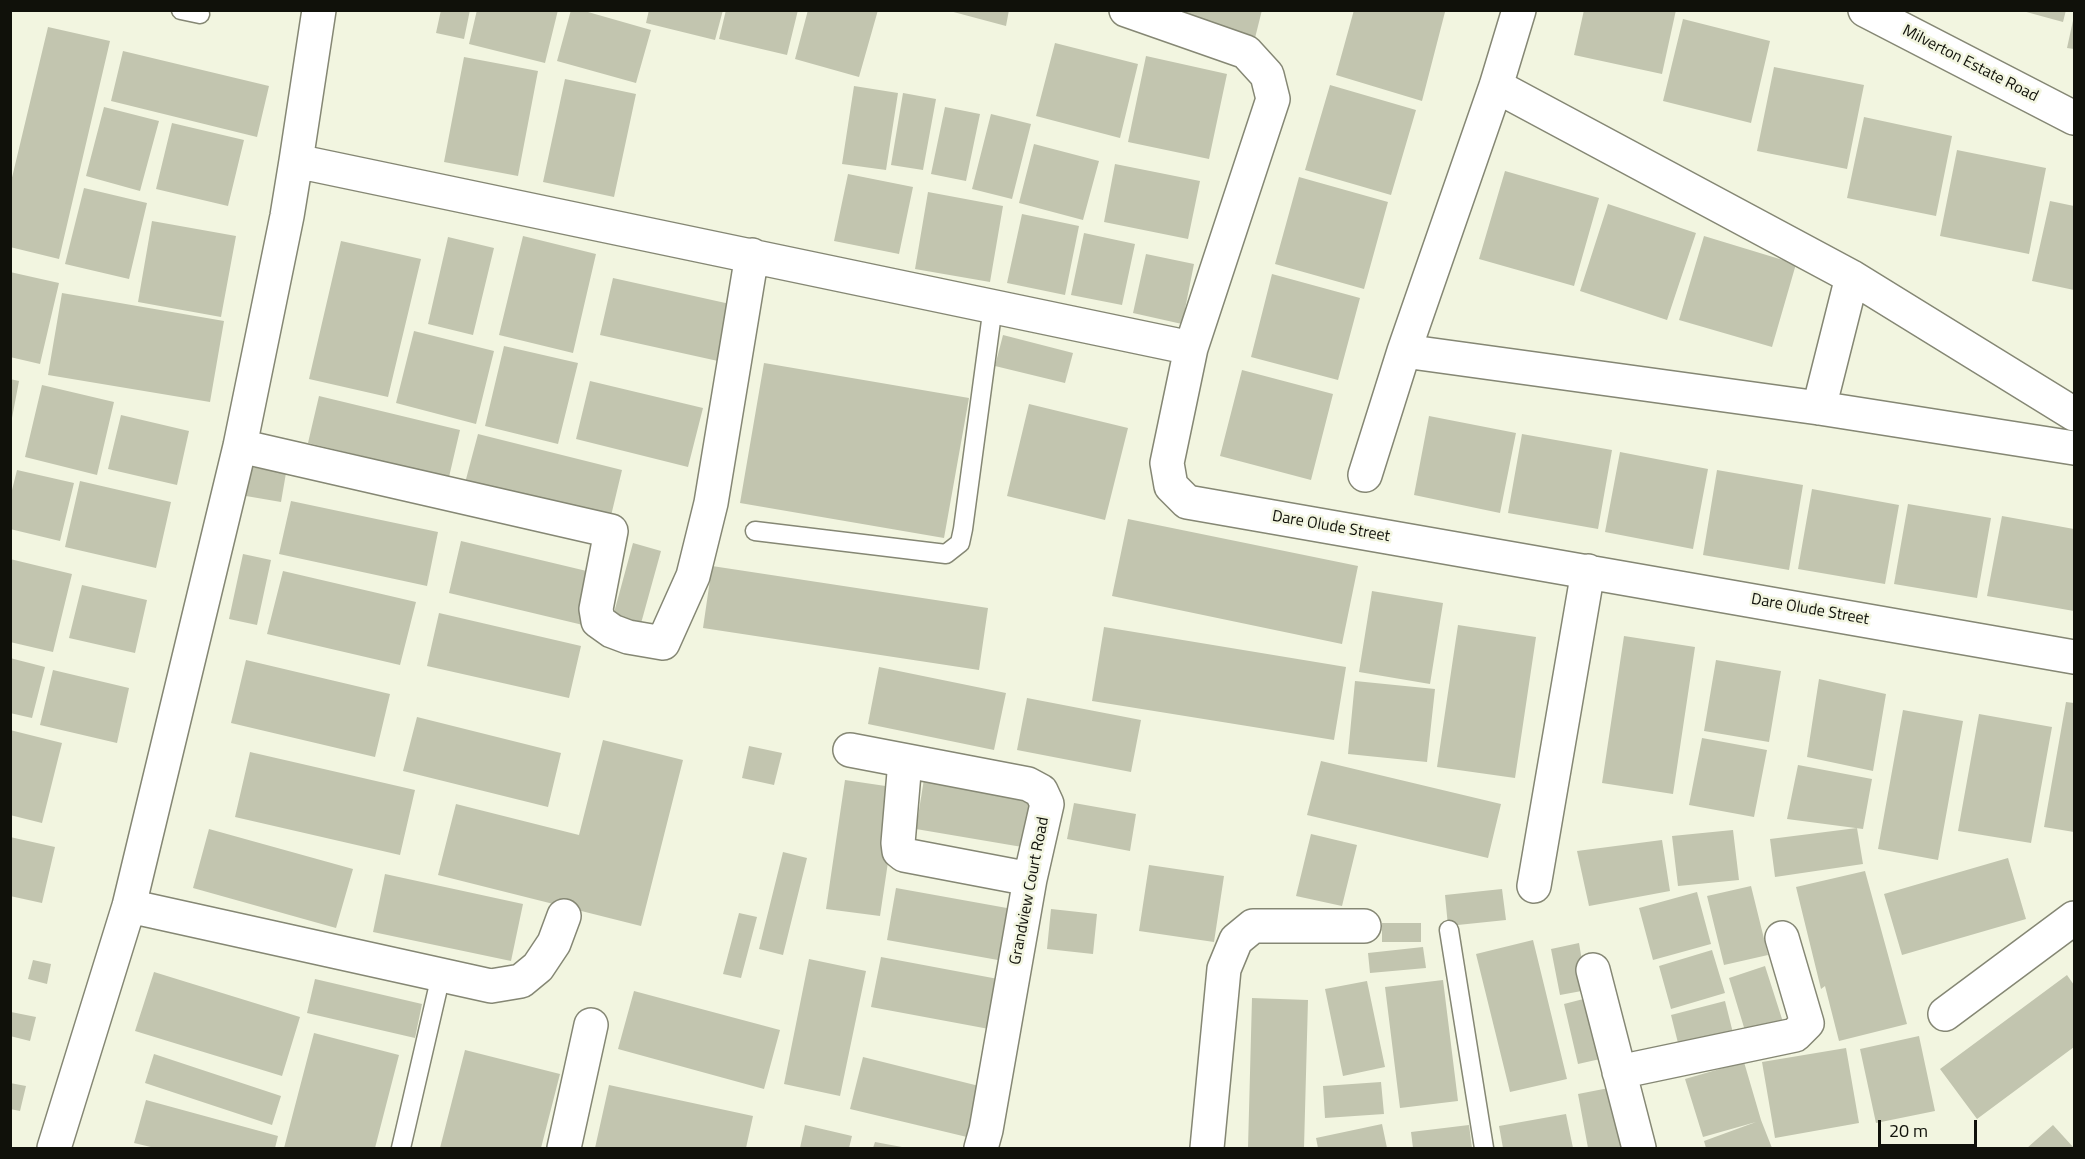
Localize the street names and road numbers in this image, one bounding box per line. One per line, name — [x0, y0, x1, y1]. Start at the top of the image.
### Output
street label: Milverton Estate Road — [1899, 21, 2041, 107]
street label: Dare Olude Street — [1271, 507, 1391, 547]
street label: Dare Olude Street — [1750, 590, 1870, 630]
street label: Grandview Court Road — [1006, 815, 1054, 967]

